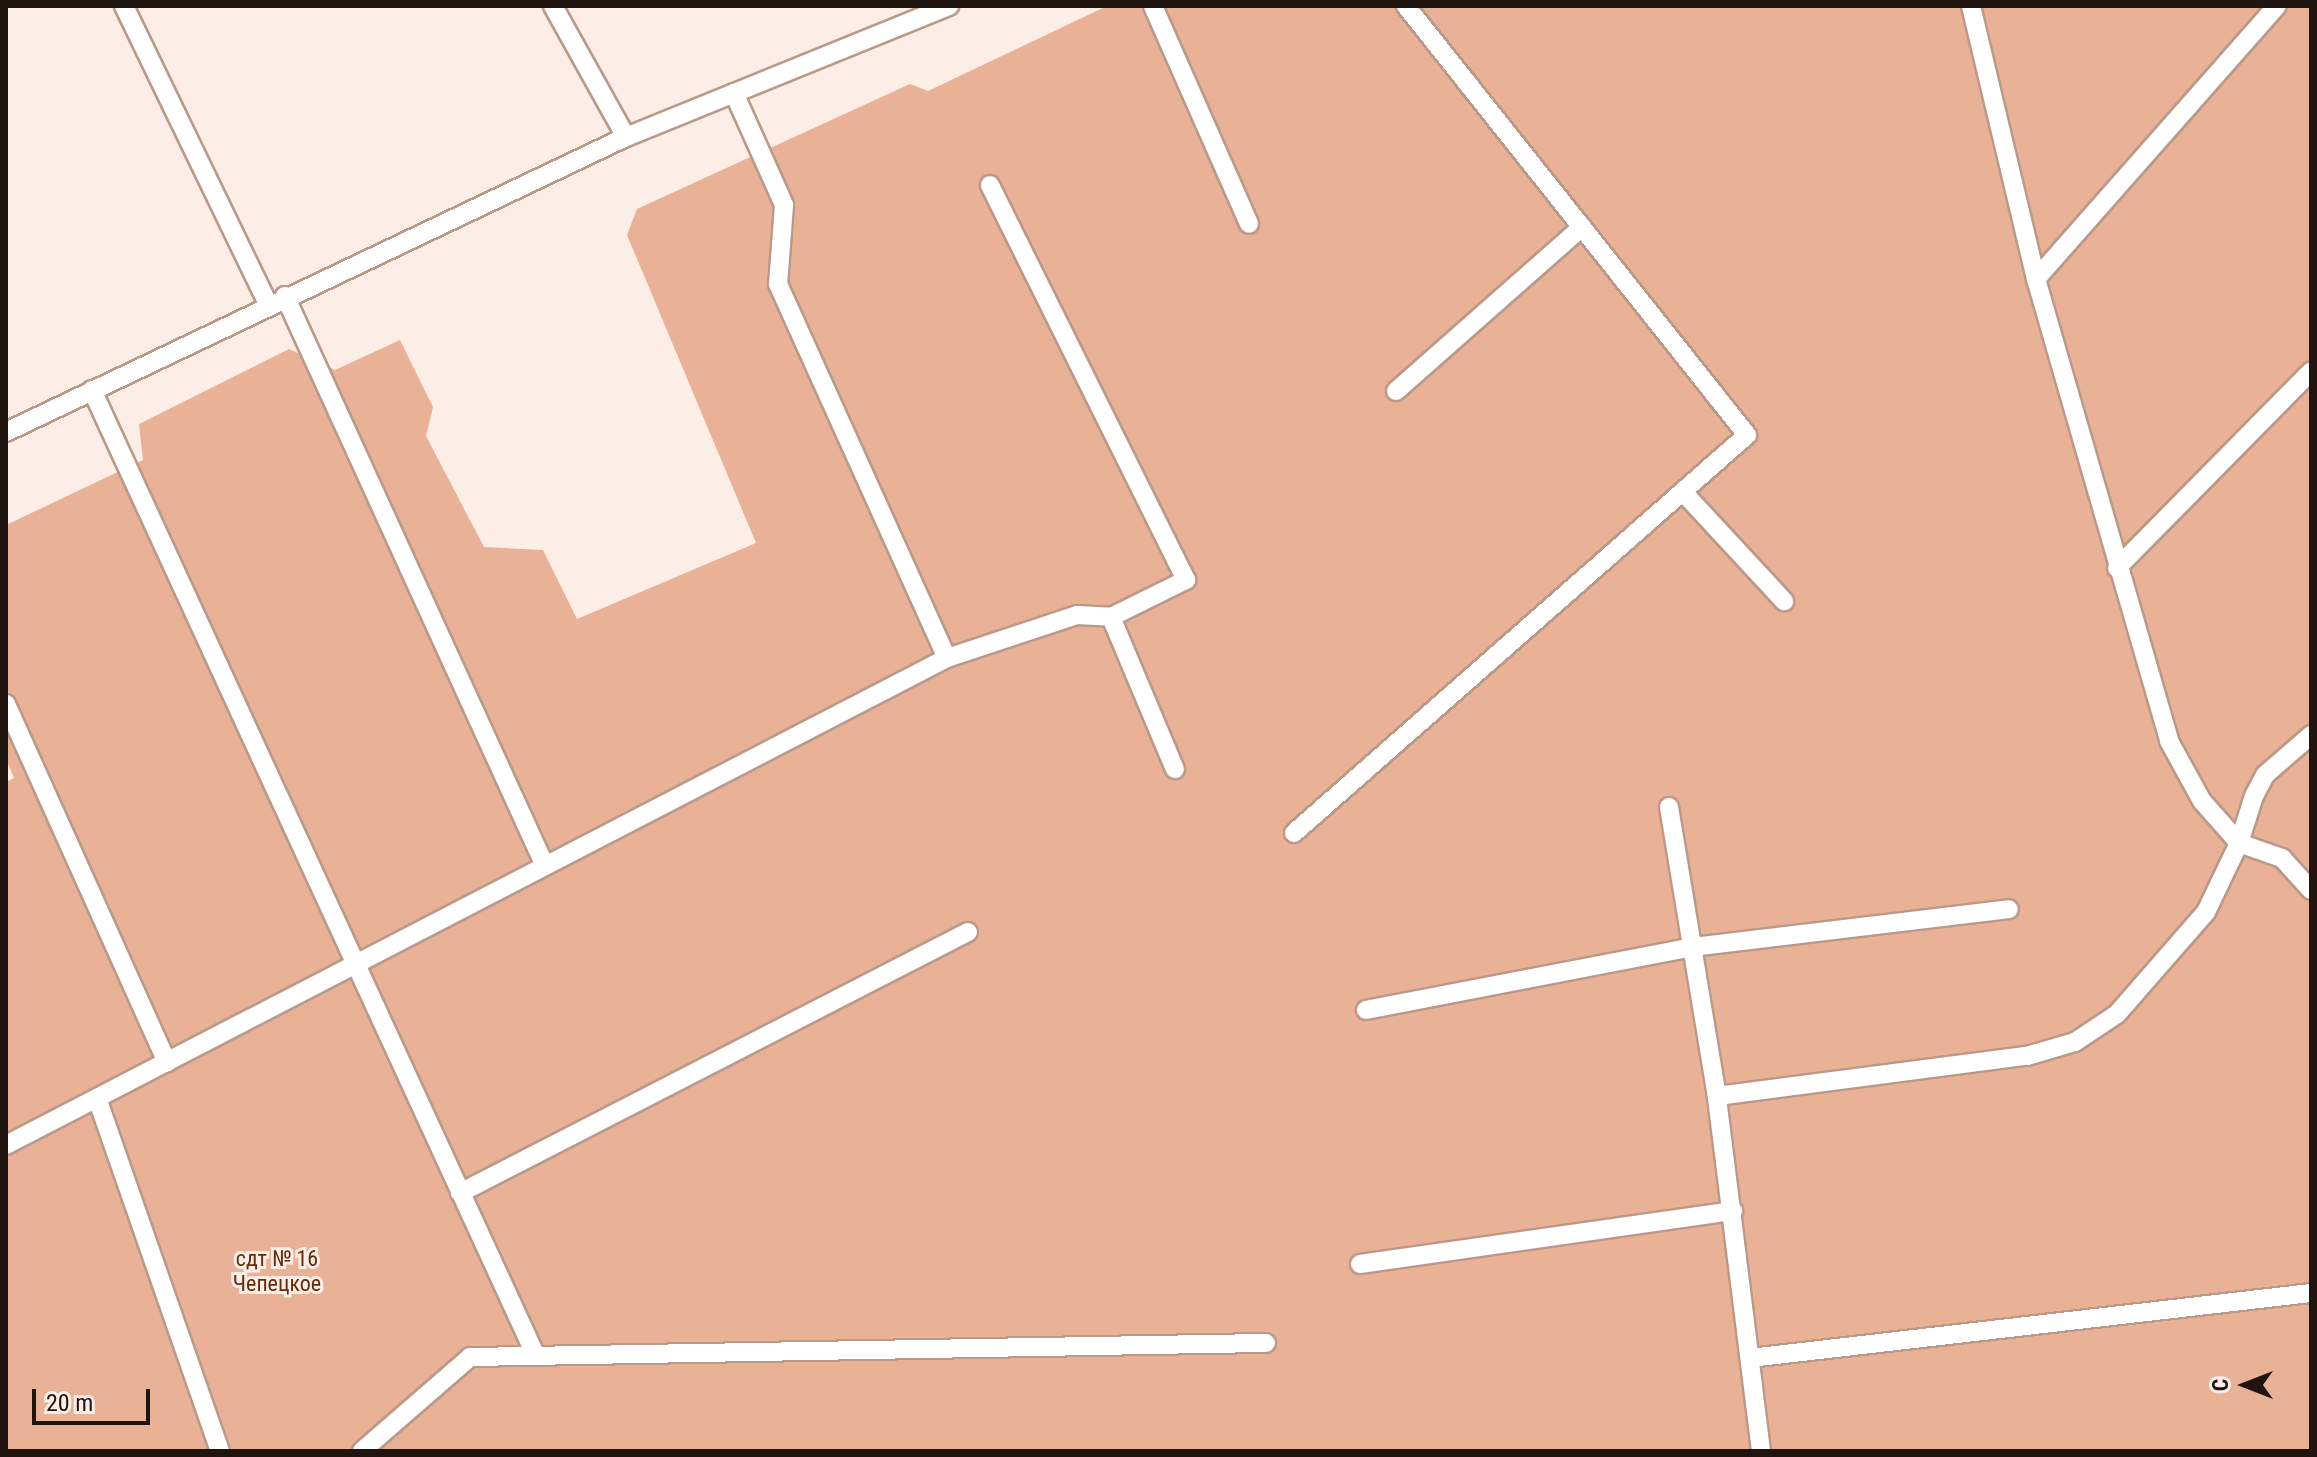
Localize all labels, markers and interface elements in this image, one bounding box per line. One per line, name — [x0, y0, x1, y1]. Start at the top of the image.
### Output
park label: сдт № 16 Чепецкое — [233, 1245, 321, 1296]
north arrow — [2205, 1345, 2285, 1425]
scale bar — [36, 1373, 154, 1423]
text: С — [2208, 1379, 2233, 1391]
text: 20 m — [46, 1389, 93, 1417]

